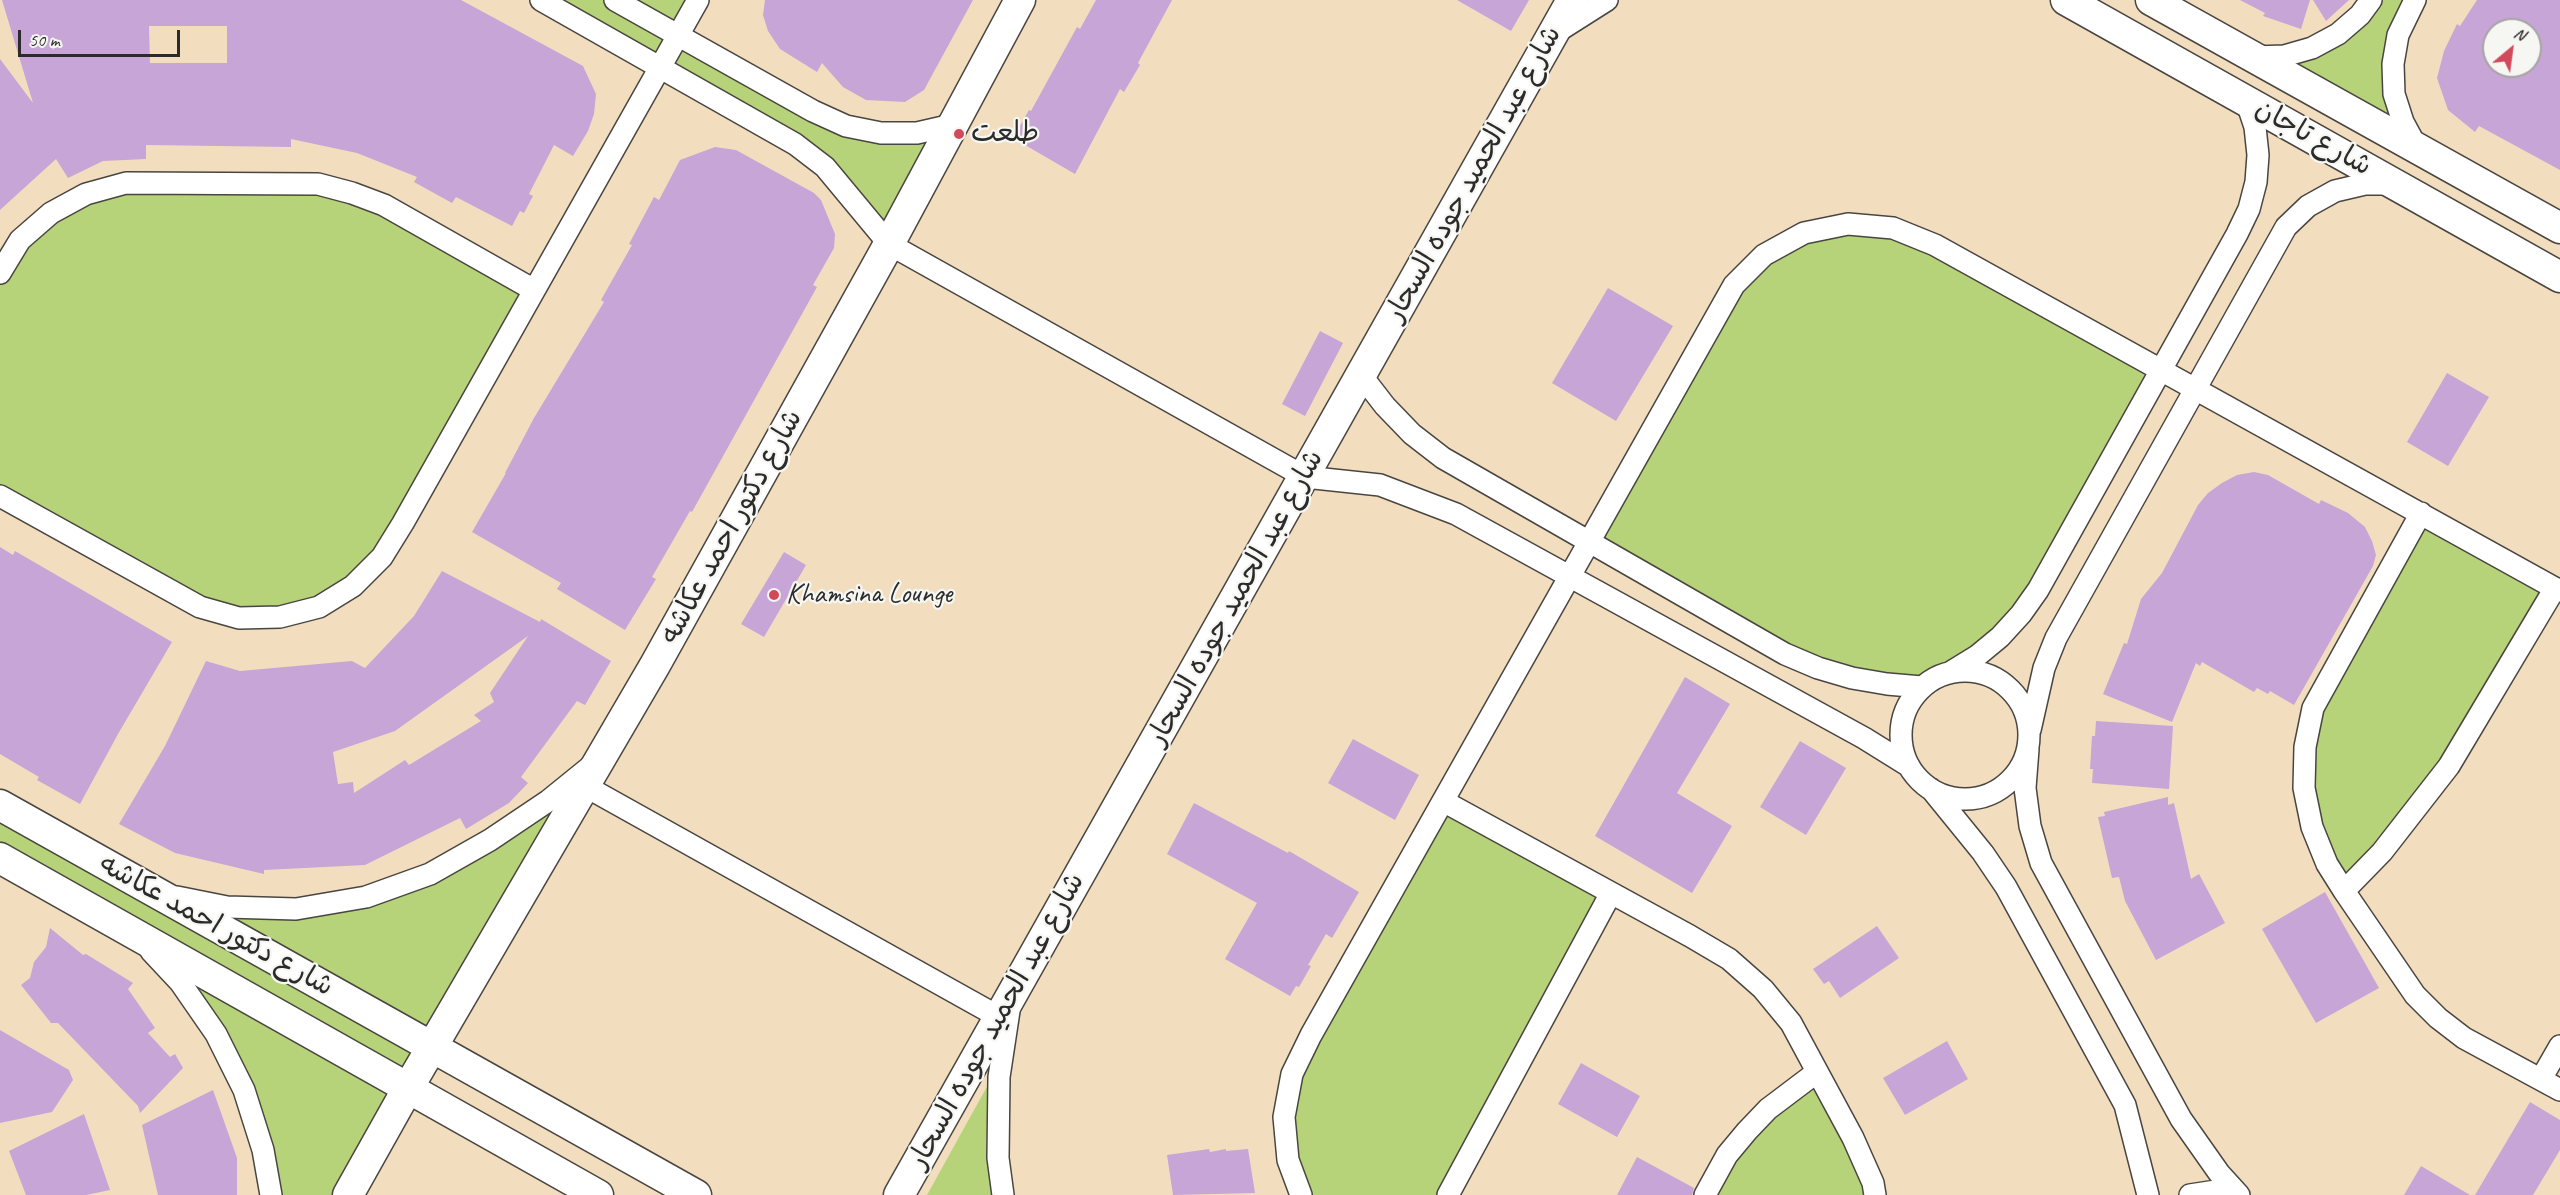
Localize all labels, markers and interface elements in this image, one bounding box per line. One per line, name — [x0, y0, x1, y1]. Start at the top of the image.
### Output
scale bar — [21, 18, 183, 56]
north arrow — [2482, 18, 2542, 78]
street label: شارع عبد الحميد جوده السحار — [1379, 20, 1569, 328]
text: N — [2511, 23, 2529, 45]
text: 50 m — [29, 29, 60, 51]
street label: شارع تاجان — [2249, 92, 2377, 184]
place label: طلعت — [971, 117, 1039, 151]
marker: طلعت — [952, 127, 966, 141]
street label: شارع دكتور احمد عكاشه — [654, 404, 810, 650]
street label: شارع عبد الحميد جوده السحار — [1141, 444, 1331, 752]
place label: Khamsina Lounge — [786, 578, 952, 612]
marker: Khamsina Lounge — [767, 588, 781, 602]
street label: شارع دكتور احمد عكاشه — [93, 848, 339, 1004]
street label: شارع عبد الحميد جوده السحار — [902, 867, 1092, 1175]

